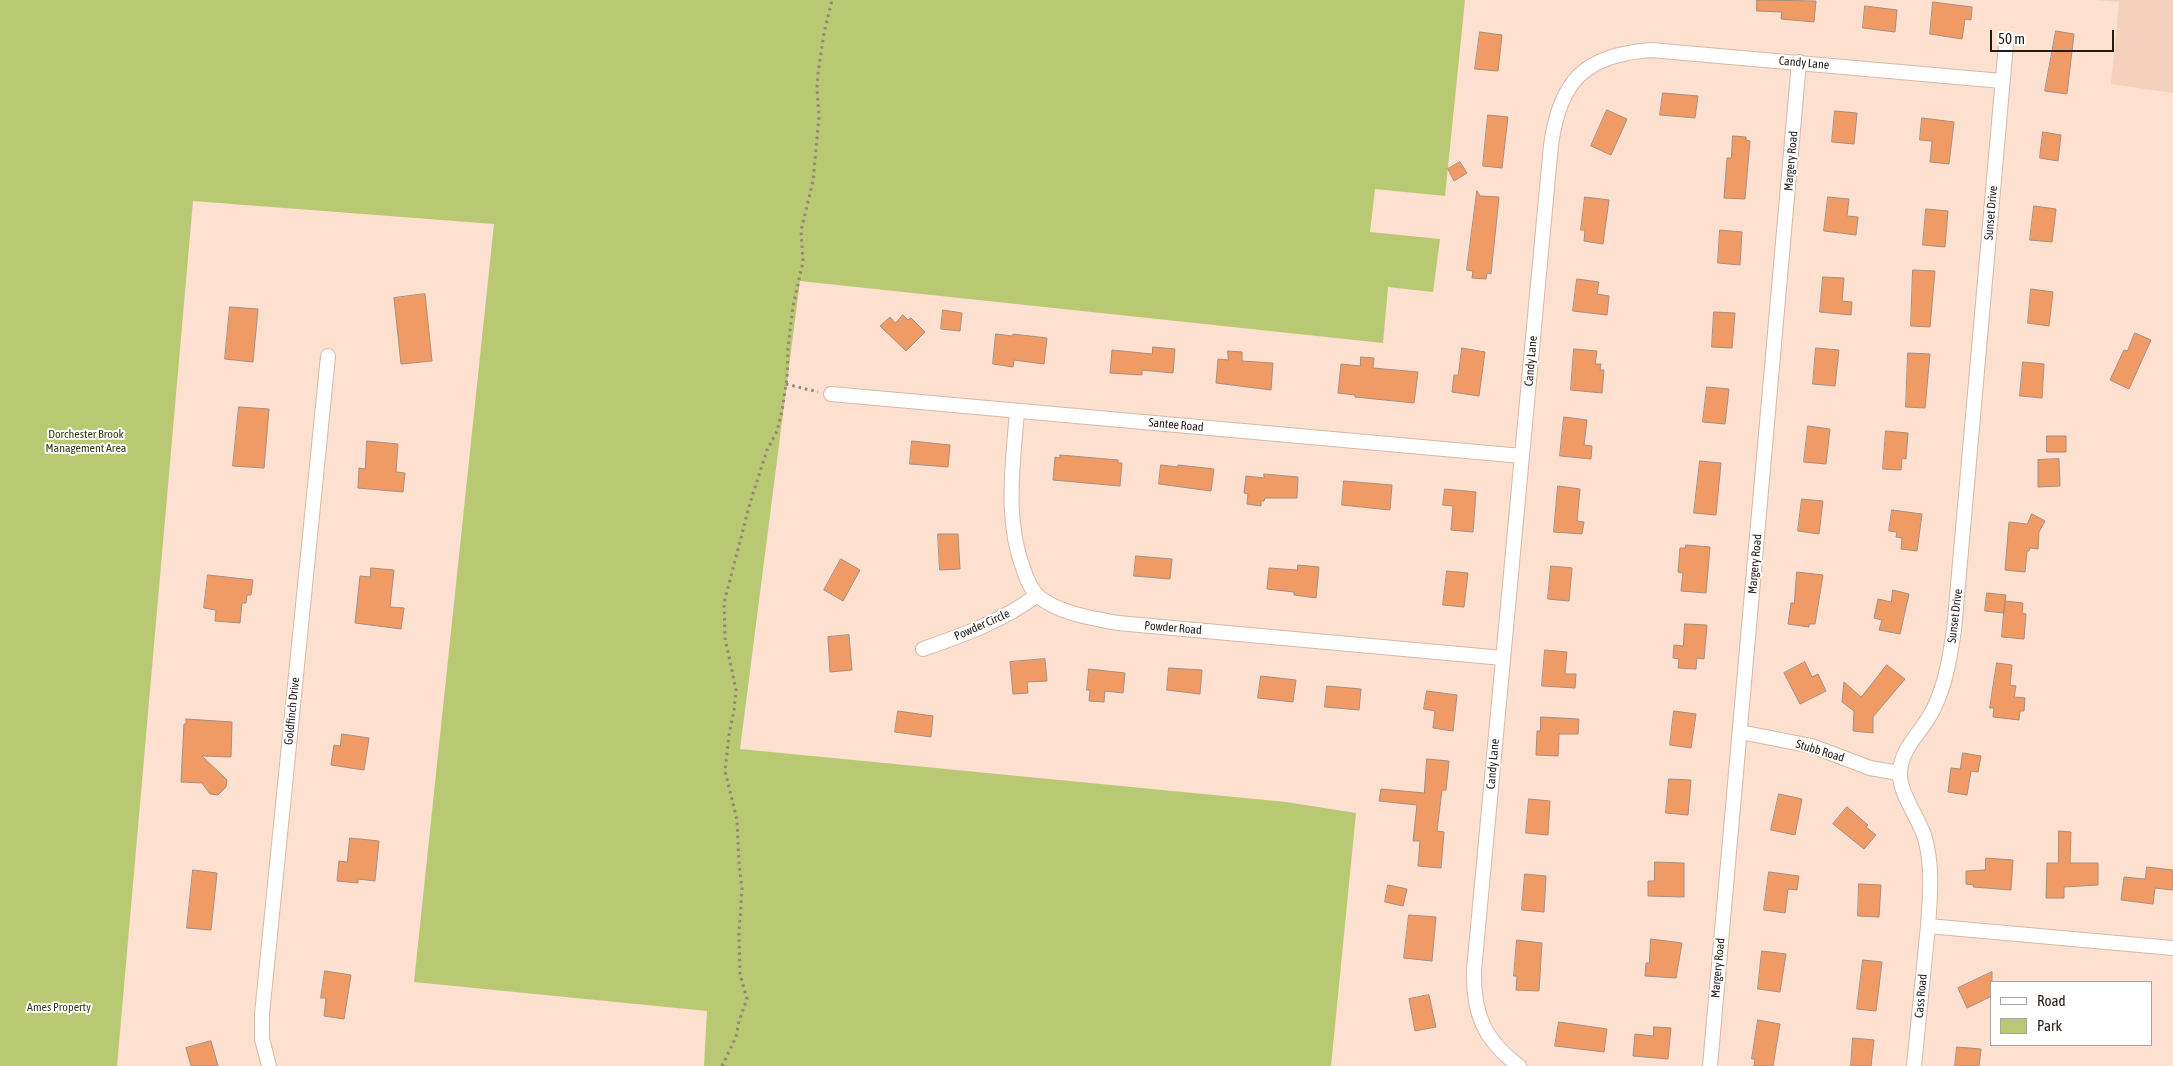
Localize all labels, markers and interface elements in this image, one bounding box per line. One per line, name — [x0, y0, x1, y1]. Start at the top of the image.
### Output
scale bar — [1993, 20, 2117, 52]
text: 50 m — [1998, 30, 2025, 47]
street label: Candy Lane — [1778, 54, 1830, 72]
street label: Margery Road — [1781, 130, 1801, 192]
street label: Sunset Drive — [1981, 185, 2001, 241]
street label: Candy Lane — [1522, 335, 1540, 387]
street label: Santee Road — [1148, 415, 1204, 435]
park label: Dorchester Brook Management Area — [46, 427, 126, 455]
street label: Margery Road — [1745, 533, 1765, 595]
street label: Sunset Drive — [1945, 588, 1965, 644]
street label: Powder Circle — [952, 606, 1012, 644]
street label: Powder Road — [1144, 618, 1202, 638]
street label: Goldfinch Drive — [281, 677, 303, 745]
street label: Stubb Road — [1794, 737, 1846, 765]
street label: Candy Lane — [1484, 738, 1502, 790]
street label: Margery Road — [1708, 937, 1728, 999]
street label: Cass Road — [1912, 973, 1930, 1019]
legend — [1990, 981, 2153, 1046]
text: Road — [2037, 992, 2066, 1009]
park label: Ames Property — [27, 1000, 91, 1014]
text: Park — [2037, 1017, 2062, 1034]

